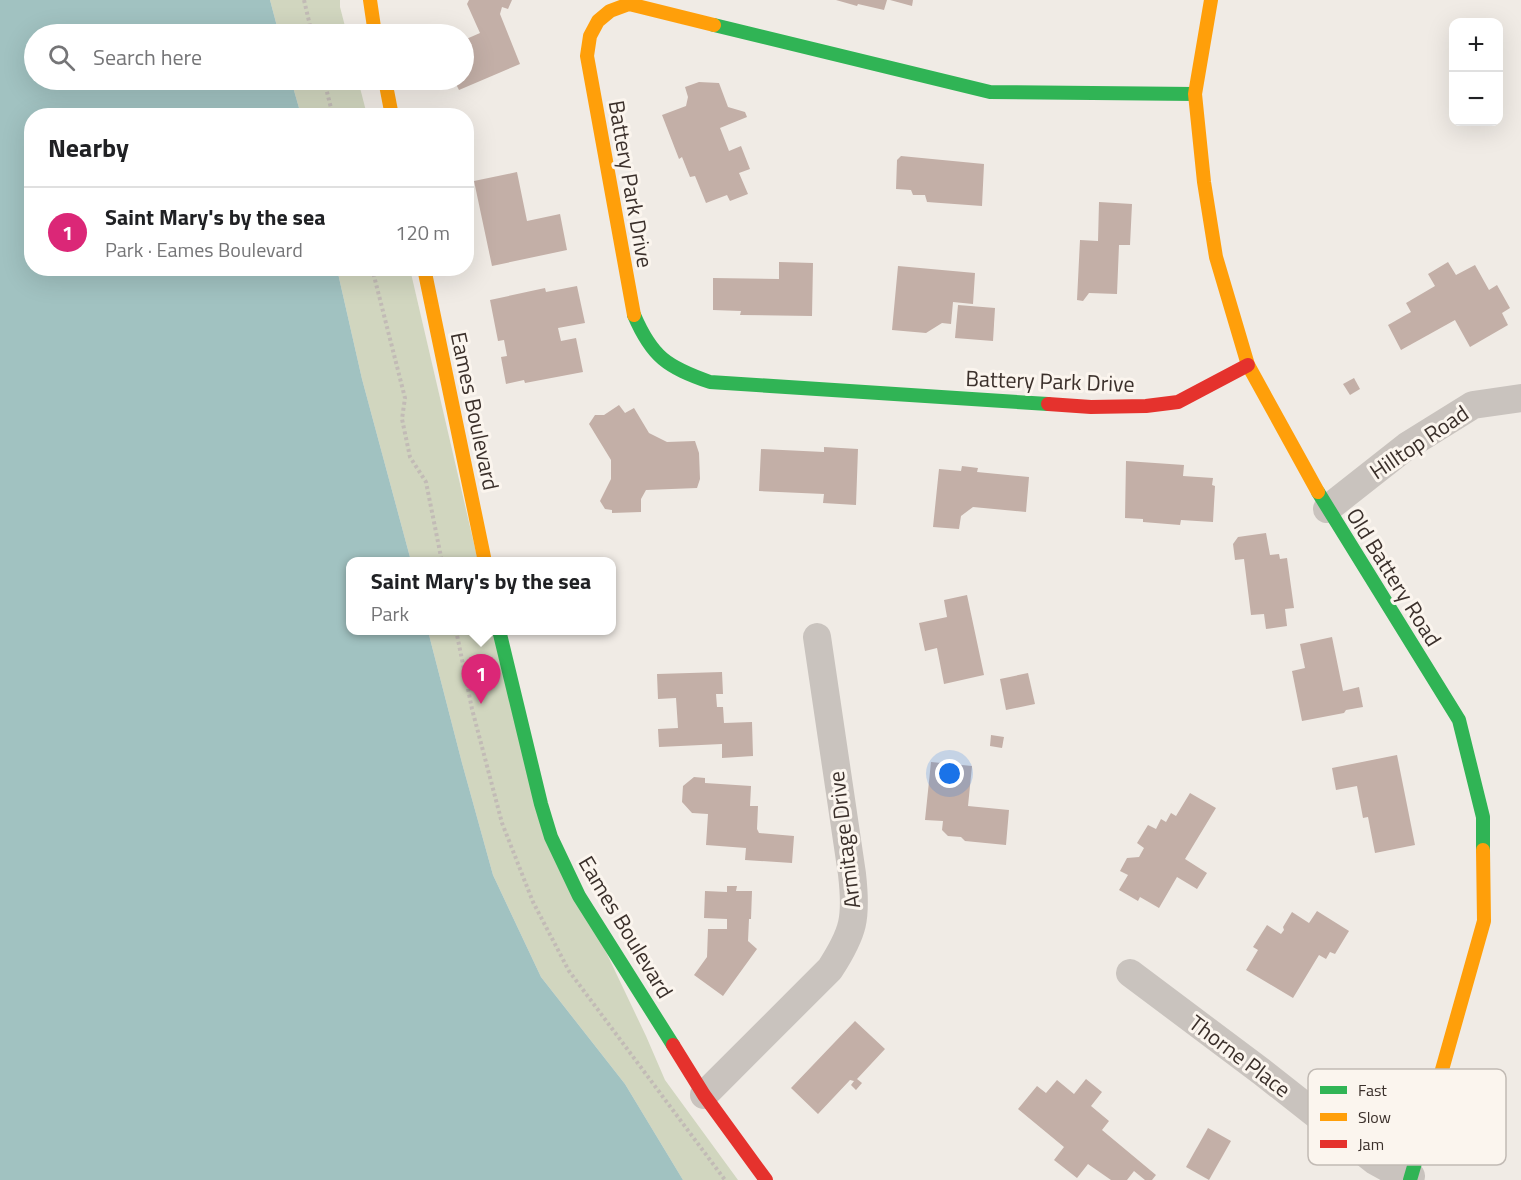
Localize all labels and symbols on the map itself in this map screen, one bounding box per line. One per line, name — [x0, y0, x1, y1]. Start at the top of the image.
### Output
street label: Battery Park Drive — [600, 98, 662, 270]
street label: Eames Boulevard — [442, 329, 508, 493]
street label: Battery Park Drive — [965, 361, 1135, 401]
street label: Hilltop Road — [1363, 396, 1475, 488]
street label: Old Battery Road — [1338, 501, 1450, 653]
pin: 1 — [462, 654, 500, 704]
your location — [935, 759, 964, 788]
street label: Armitage Drive — [819, 769, 869, 911]
street label: Eames Boulevard — [570, 849, 682, 1005]
street label: Thorne Place — [1182, 1006, 1298, 1106]
legend — [1308, 1069, 1506, 1165]
text: Fast — [1358, 1078, 1387, 1102]
text: Slow — [1358, 1105, 1391, 1129]
text: Jam — [1358, 1132, 1384, 1156]

